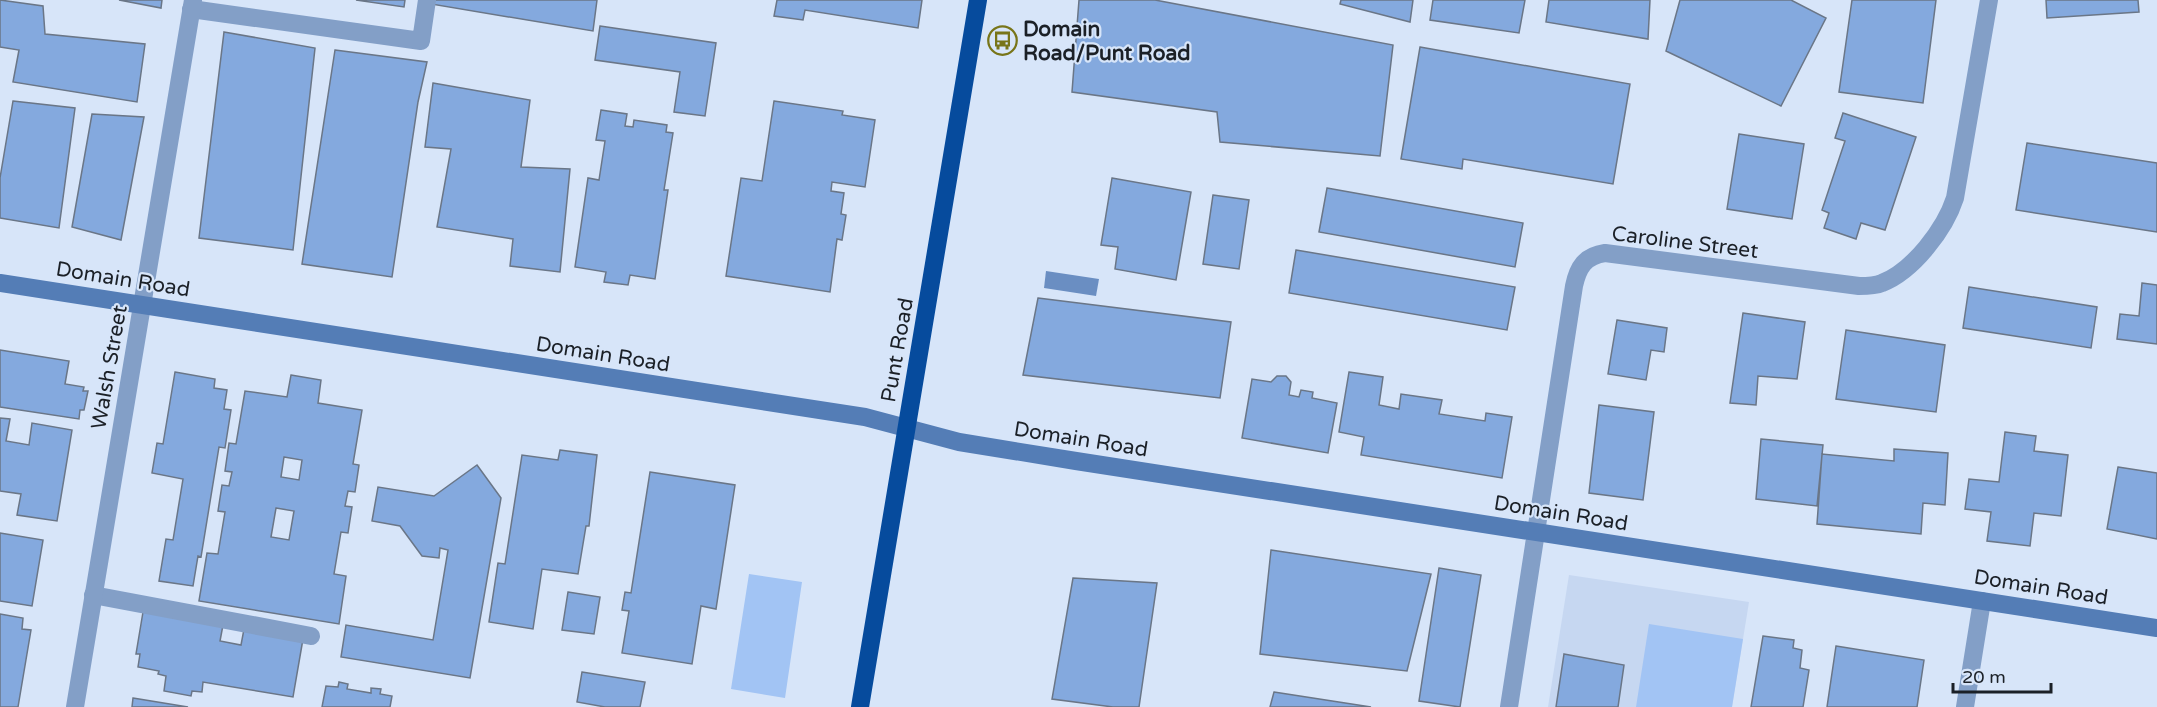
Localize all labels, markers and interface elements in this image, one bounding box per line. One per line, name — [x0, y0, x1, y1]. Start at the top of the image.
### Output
place label: Domain Road/Punt Road — [1023, 17, 1191, 66]
bus stop icon: Domain Road/Punt Road — [986, 25, 1018, 57]
street label: Caroline Street — [1610, 221, 1760, 264]
street label: Domain Road — [54, 257, 192, 302]
street label: Punt Road — [876, 296, 919, 404]
street label: Walsh Street — [86, 303, 133, 431]
street label: Domain Road — [534, 332, 672, 377]
street label: Domain Road — [1012, 417, 1150, 462]
street label: Domain Road — [1492, 491, 1630, 536]
street label: Domain Road — [1972, 565, 2110, 610]
scale bar — [1953, 656, 2050, 694]
text: 20 m — [1962, 666, 2006, 688]

